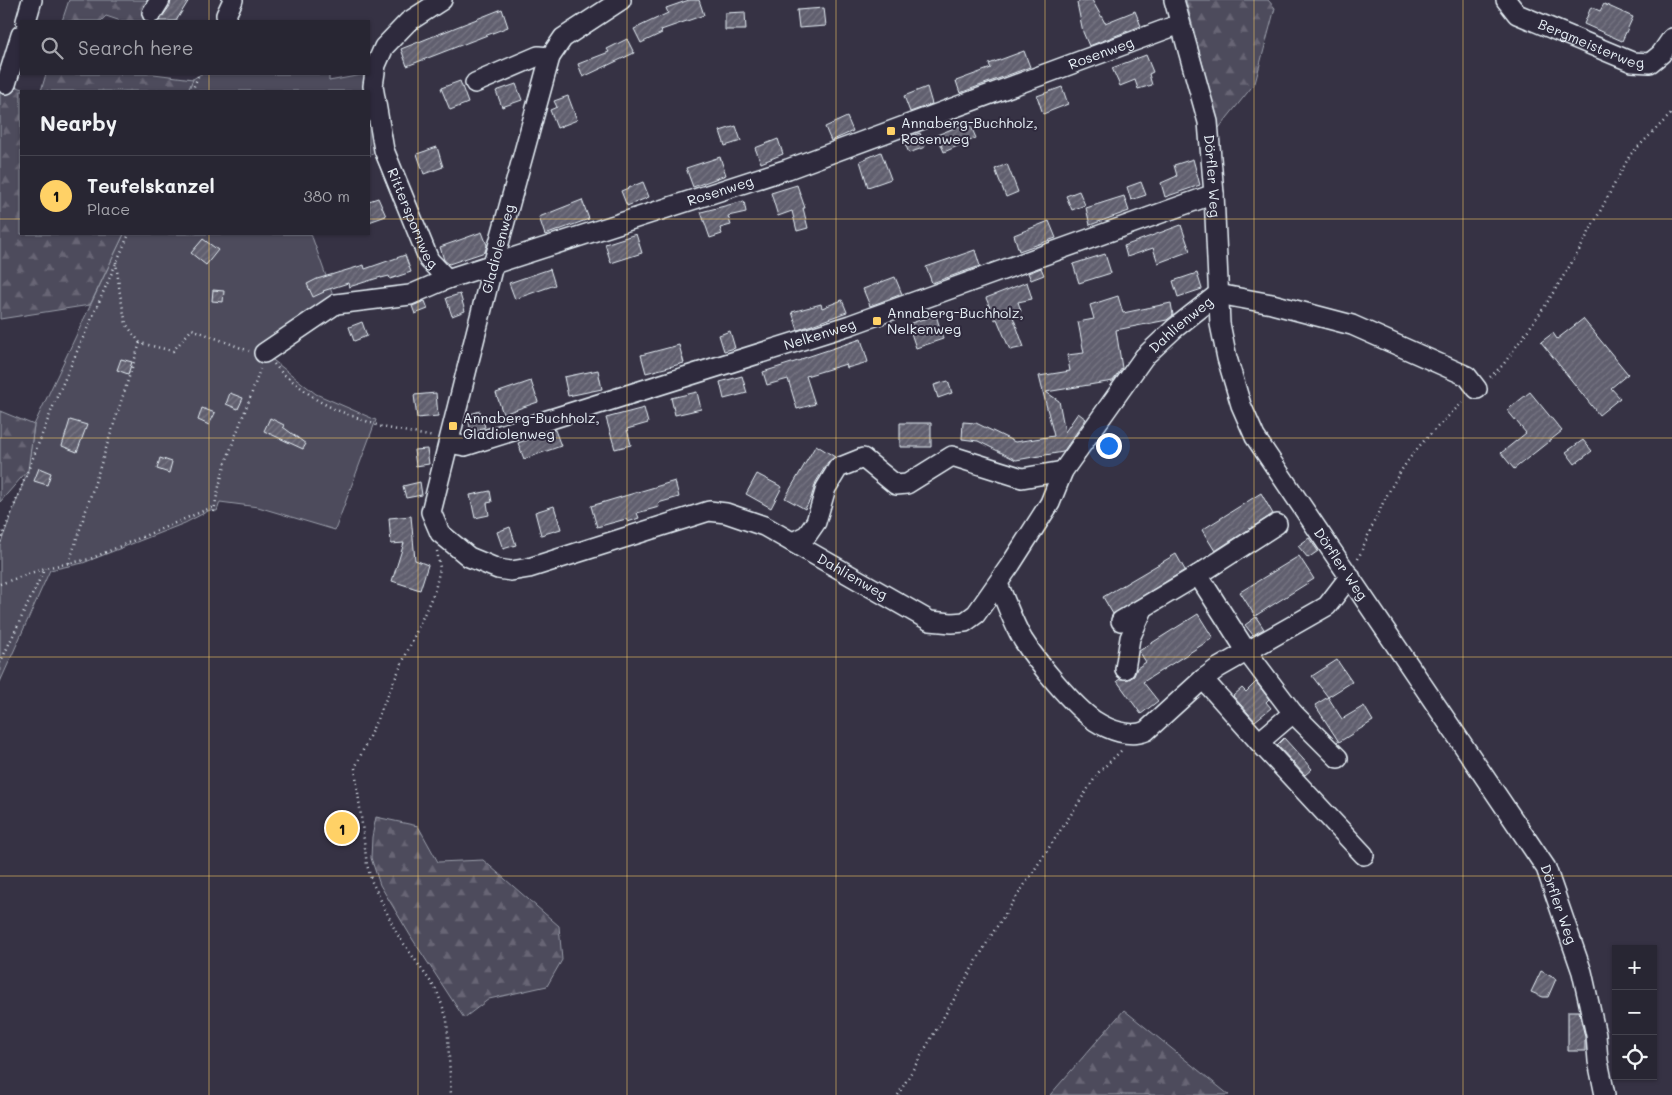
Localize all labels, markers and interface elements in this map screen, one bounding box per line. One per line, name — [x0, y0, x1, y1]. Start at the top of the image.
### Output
street label: Bergmeisterweg — [1535, 14, 1645, 72]
search box — [20, 20, 370, 75]
street label: Rosenweg — [1066, 32, 1136, 73]
icon: search — [38, 34, 66, 62]
text: Search here — [78, 35, 194, 60]
text: Nearby — [40, 109, 117, 136]
place label: Annaberg-Buchholz, Rosenweg — [901, 113, 1038, 148]
marker: Annaberg-Buchholz, Rosenweg — [885, 125, 897, 137]
street label: Dörfler Weg — [1200, 134, 1225, 218]
street label: Ritterspornweg — [383, 165, 442, 273]
street label: Rosenweg — [685, 171, 755, 210]
text: Teufelskanzel — [87, 173, 215, 198]
text: 1 — [52, 185, 60, 206]
text: 380 m — [303, 185, 350, 206]
text: Place — [87, 198, 130, 219]
street label: Gladiolenweg — [476, 202, 519, 296]
street label: Dahlienweg — [1144, 292, 1216, 357]
place label: Annaberg-Buchholz, Nelkenweg — [887, 303, 1024, 338]
street label: Nelkenweg — [781, 314, 858, 354]
marker: Annaberg-Buchholz, Nelkenweg — [871, 315, 883, 327]
place label: Annaberg-Buchholz, Gladiolenweg — [463, 408, 600, 443]
marker: Annaberg-Buchholz, Gladiolenweg — [447, 420, 459, 432]
your location — [1096, 433, 1122, 459]
street label: Dörfler Weg — [1310, 524, 1372, 604]
street label: Dahlienweg — [814, 549, 891, 604]
pin: 1 — [326, 809, 358, 847]
street label: Dörfler Weg — [1536, 862, 1582, 946]
map controls — [1612, 945, 1657, 1080]
button: + — [1612, 945, 1657, 990]
button: − — [1612, 990, 1657, 1035]
button: locate — [1612, 1035, 1657, 1080]

